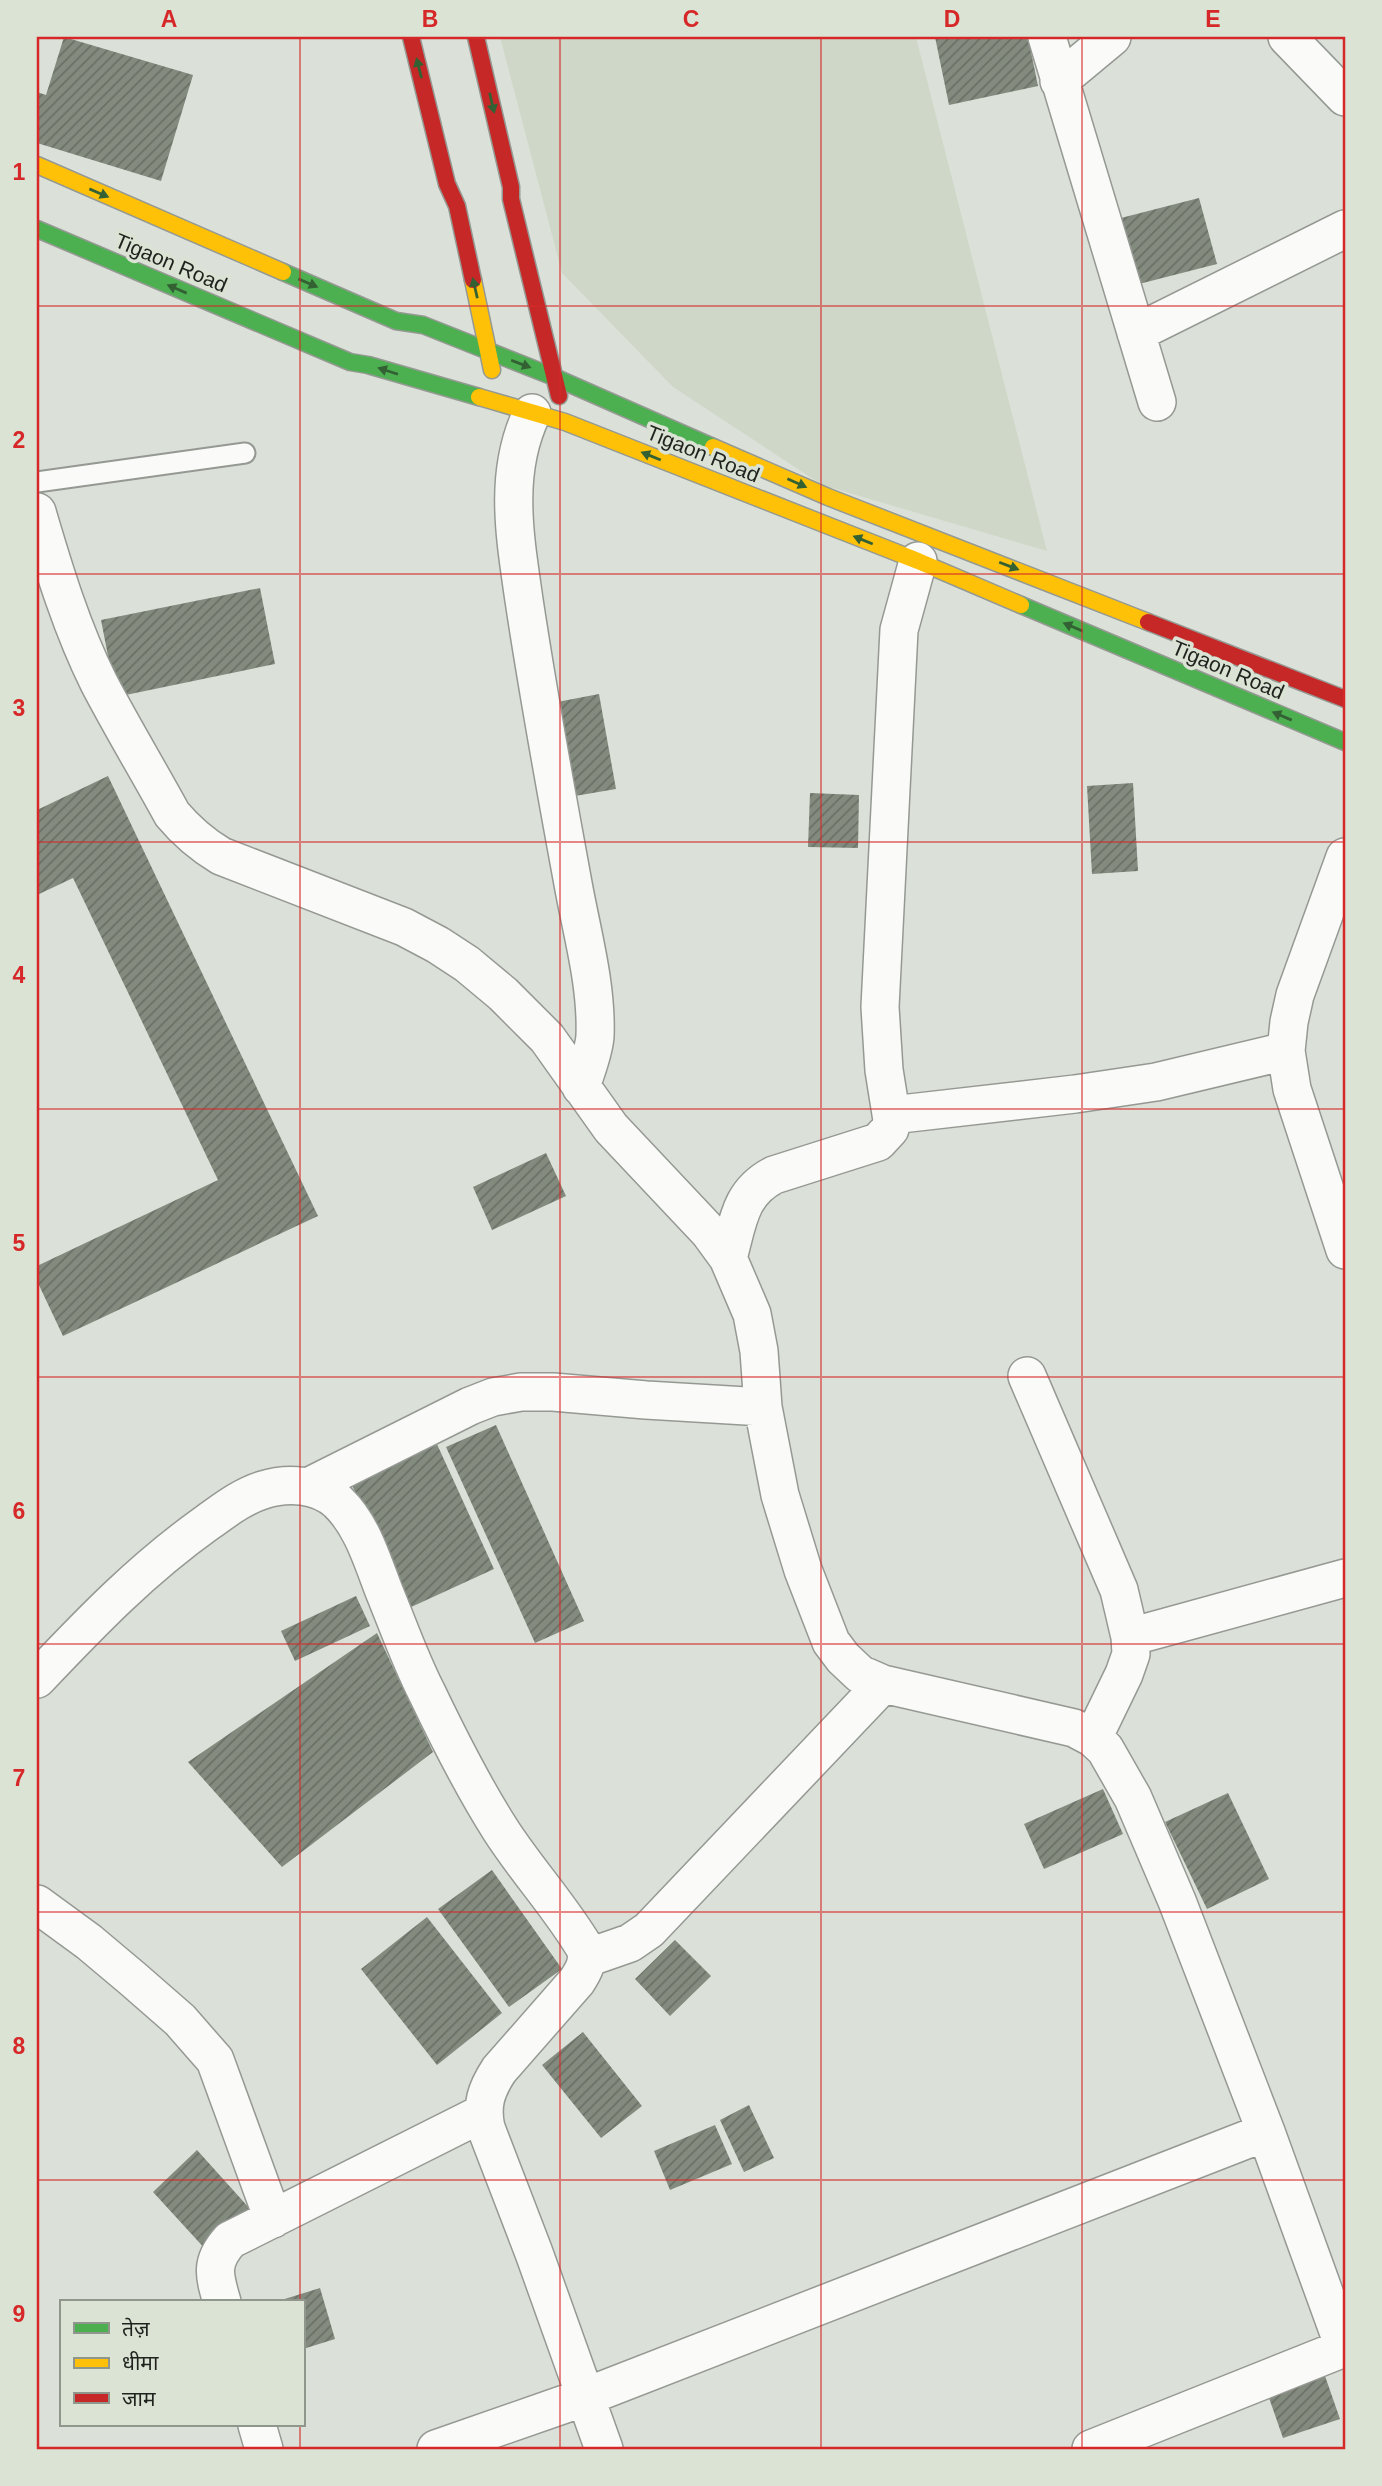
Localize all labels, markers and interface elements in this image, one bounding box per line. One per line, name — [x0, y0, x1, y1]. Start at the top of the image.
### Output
text: A — [161, 6, 177, 32]
text: B — [422, 6, 438, 32]
text: C — [683, 6, 699, 32]
text: D — [944, 6, 960, 32]
text: E — [1205, 6, 1221, 32]
one-way arrow — [413, 57, 424, 79]
one-way arrow — [487, 92, 498, 114]
text: 1 — [13, 159, 26, 185]
one-way arrow — [89, 187, 110, 198]
street label: Tigaon Road — [112, 229, 231, 296]
one-way arrow — [298, 277, 318, 289]
one-way arrow — [470, 277, 481, 299]
one-way arrow — [166, 283, 187, 294]
one-way arrow — [510, 358, 531, 369]
one-way arrow — [377, 366, 398, 376]
street label: Tigaon Road — [643, 420, 763, 487]
text: 2 — [13, 427, 25, 453]
one-way arrow — [641, 450, 662, 461]
one-way arrow — [787, 478, 808, 489]
one-way arrow — [852, 534, 873, 545]
one-way arrow — [998, 561, 1019, 572]
one-way arrow — [1063, 621, 1083, 633]
street label: Tigaon Road — [1169, 636, 1288, 703]
text: 3 — [13, 695, 25, 721]
one-way arrow — [1272, 710, 1293, 721]
text: 4 — [13, 962, 26, 988]
text: 5 — [13, 1230, 26, 1256]
text: 6 — [13, 1498, 25, 1524]
text: 7 — [13, 1765, 25, 1791]
text: 8 — [13, 2033, 26, 2059]
legend — [60, 2300, 304, 2426]
text: 9 — [13, 2301, 25, 2327]
text: तेज़ — [122, 2317, 150, 2340]
text: धीमा — [122, 2351, 159, 2374]
text: जाम — [122, 2387, 156, 2410]

